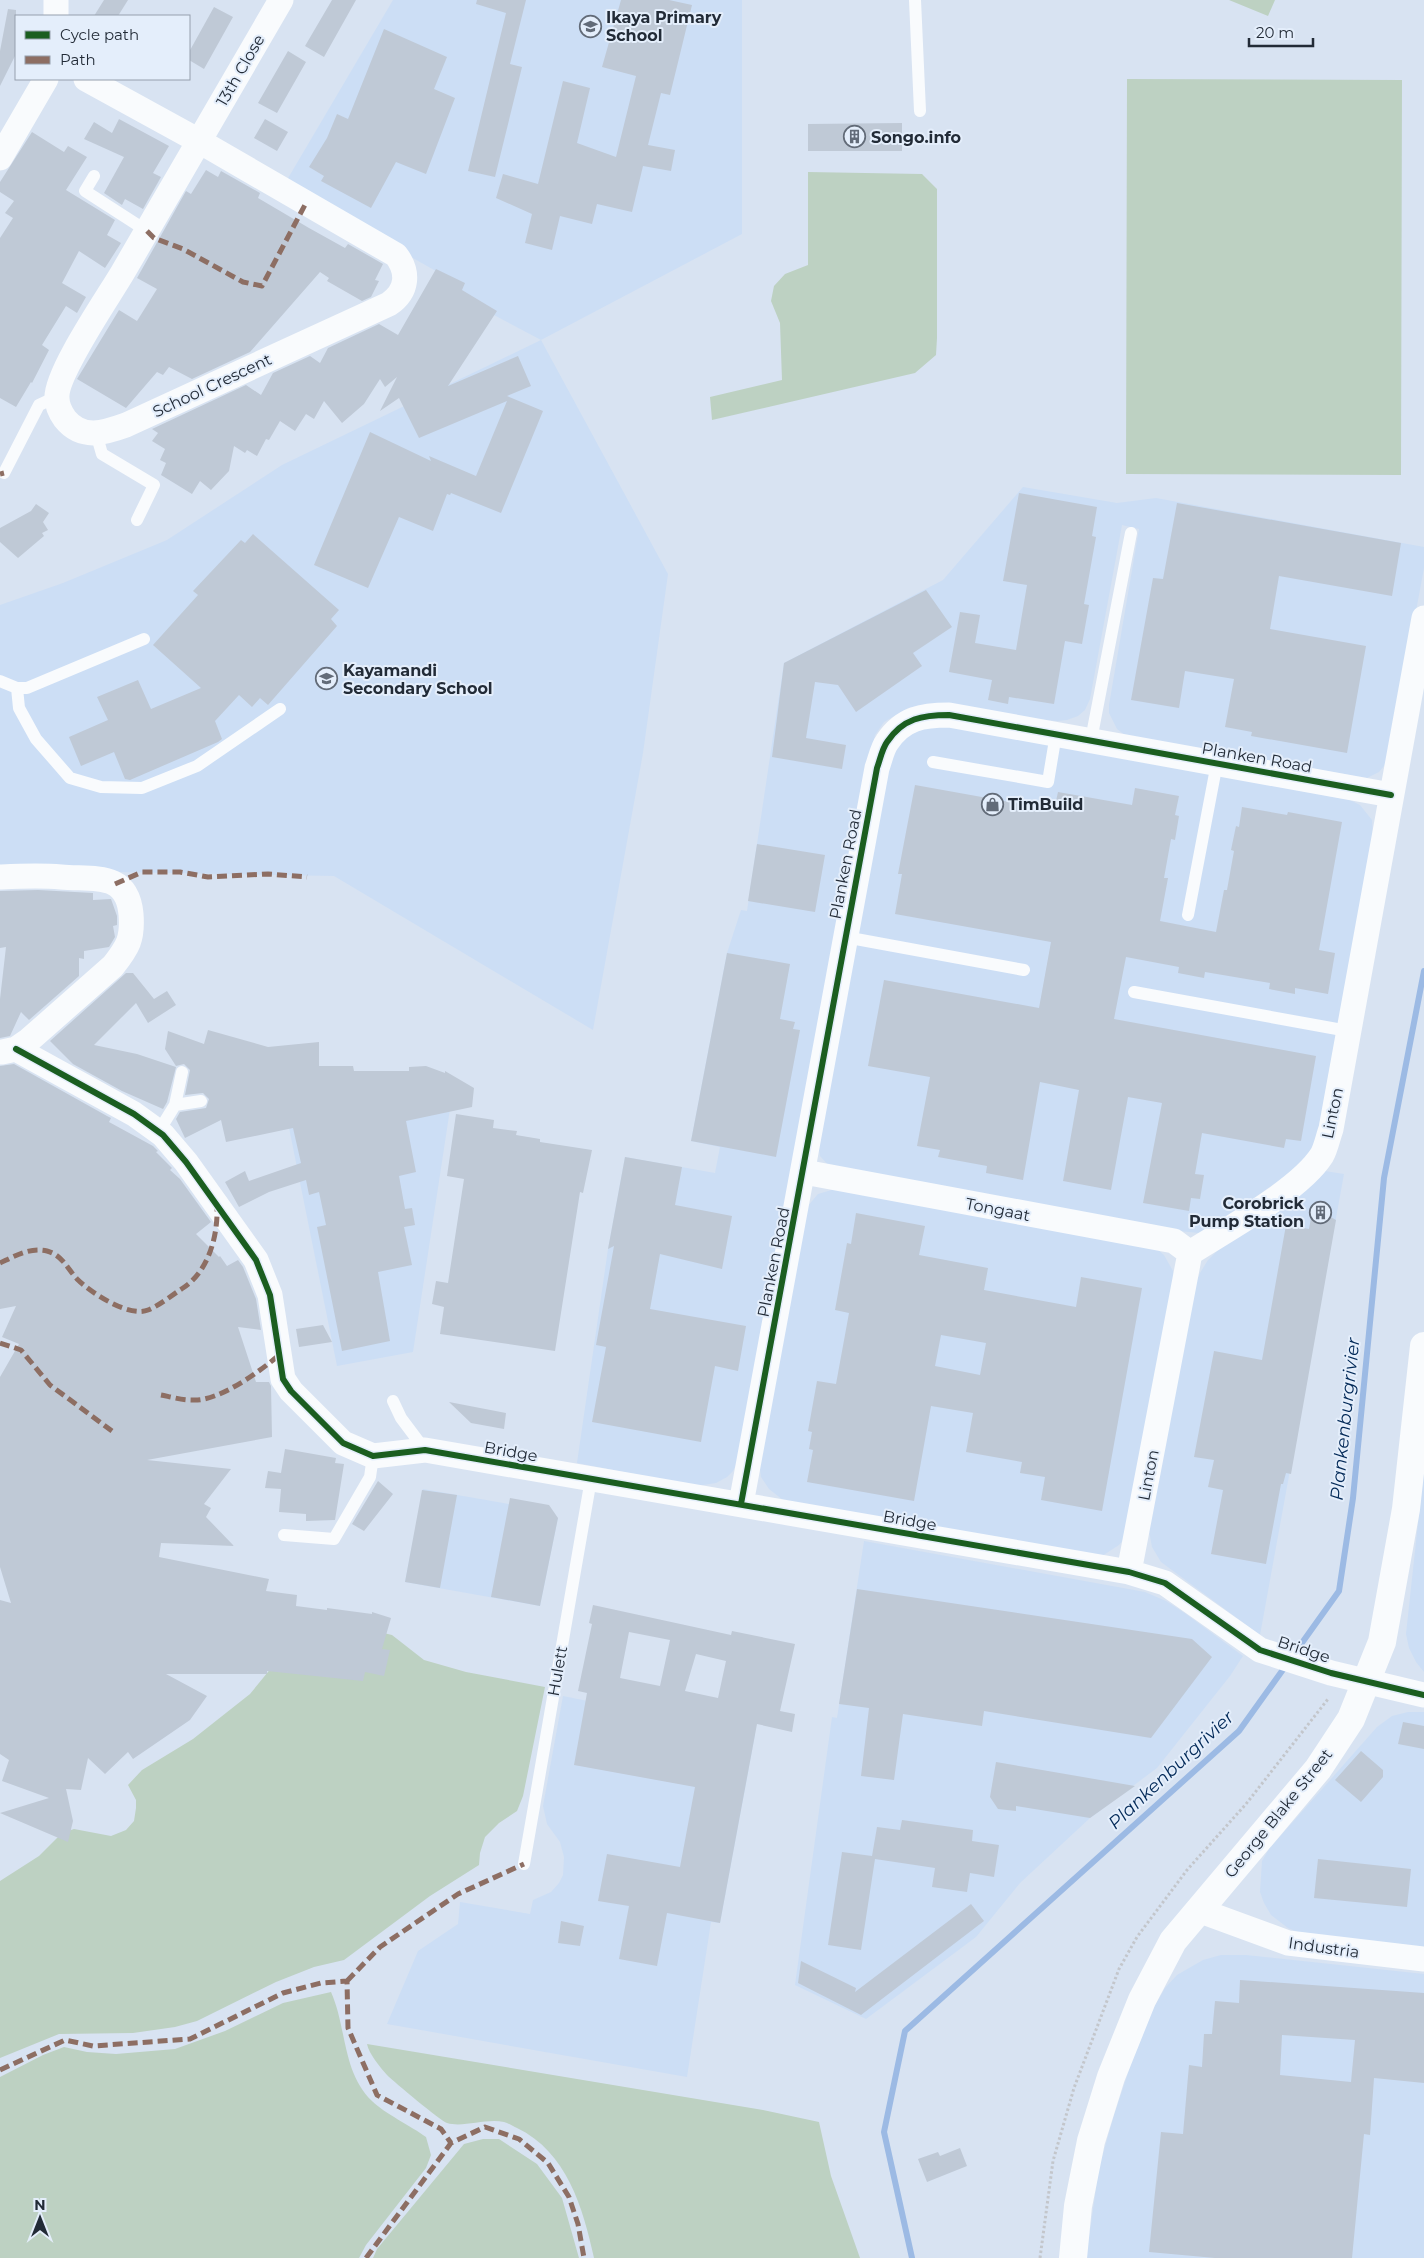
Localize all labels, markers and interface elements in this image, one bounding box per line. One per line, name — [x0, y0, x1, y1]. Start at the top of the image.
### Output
place label: Ikaya Primary School — [606, 8, 722, 45]
school or university icon: Ikaya Primary School — [578, 14, 602, 38]
legend — [15, 15, 190, 80]
scale bar — [1249, 15, 1313, 47]
text: 20 m — [1256, 23, 1294, 42]
text: Cycle path — [60, 25, 139, 44]
street label: 13th Close — [212, 31, 269, 109]
text: Path — [60, 50, 96, 69]
building icon: Songo.info — [843, 125, 867, 149]
place label: Songo.info — [871, 128, 961, 147]
street label: School Crescent — [150, 349, 275, 421]
place label: Kayamandi Secondary School — [343, 661, 493, 698]
school or university icon: Kayamandi Secondary School — [315, 667, 339, 691]
street label: Planken Road — [1200, 738, 1314, 777]
shop icon: TimBuild — [980, 792, 1004, 816]
place label: TimBuild — [1008, 795, 1083, 814]
street label: Planken Road — [825, 807, 865, 921]
street label: Linton — [1318, 1086, 1347, 1140]
street label: Tongaat — [964, 1194, 1032, 1225]
place label: Corobrick Pump Station — [1189, 1194, 1305, 1231]
building icon: Corobrick Pump Station — [1308, 1200, 1332, 1224]
street label: Planken Road — [753, 1205, 793, 1319]
water label: Plankenburgrivier — [1326, 1336, 1365, 1502]
street label: Bridge — [483, 1437, 539, 1466]
street label: Linton — [1134, 1448, 1163, 1502]
street label: Bridge — [882, 1506, 938, 1535]
street label: Bridge — [1275, 1632, 1333, 1667]
street label: Hulett — [544, 1644, 571, 1698]
water label: Plankenburgrivier — [1104, 1706, 1239, 1834]
street label: George Blake Street — [1221, 1745, 1337, 1882]
street label: Industria — [1287, 1933, 1361, 1962]
north arrow — [15, 2193, 65, 2243]
text: N — [34, 2196, 46, 2214]

